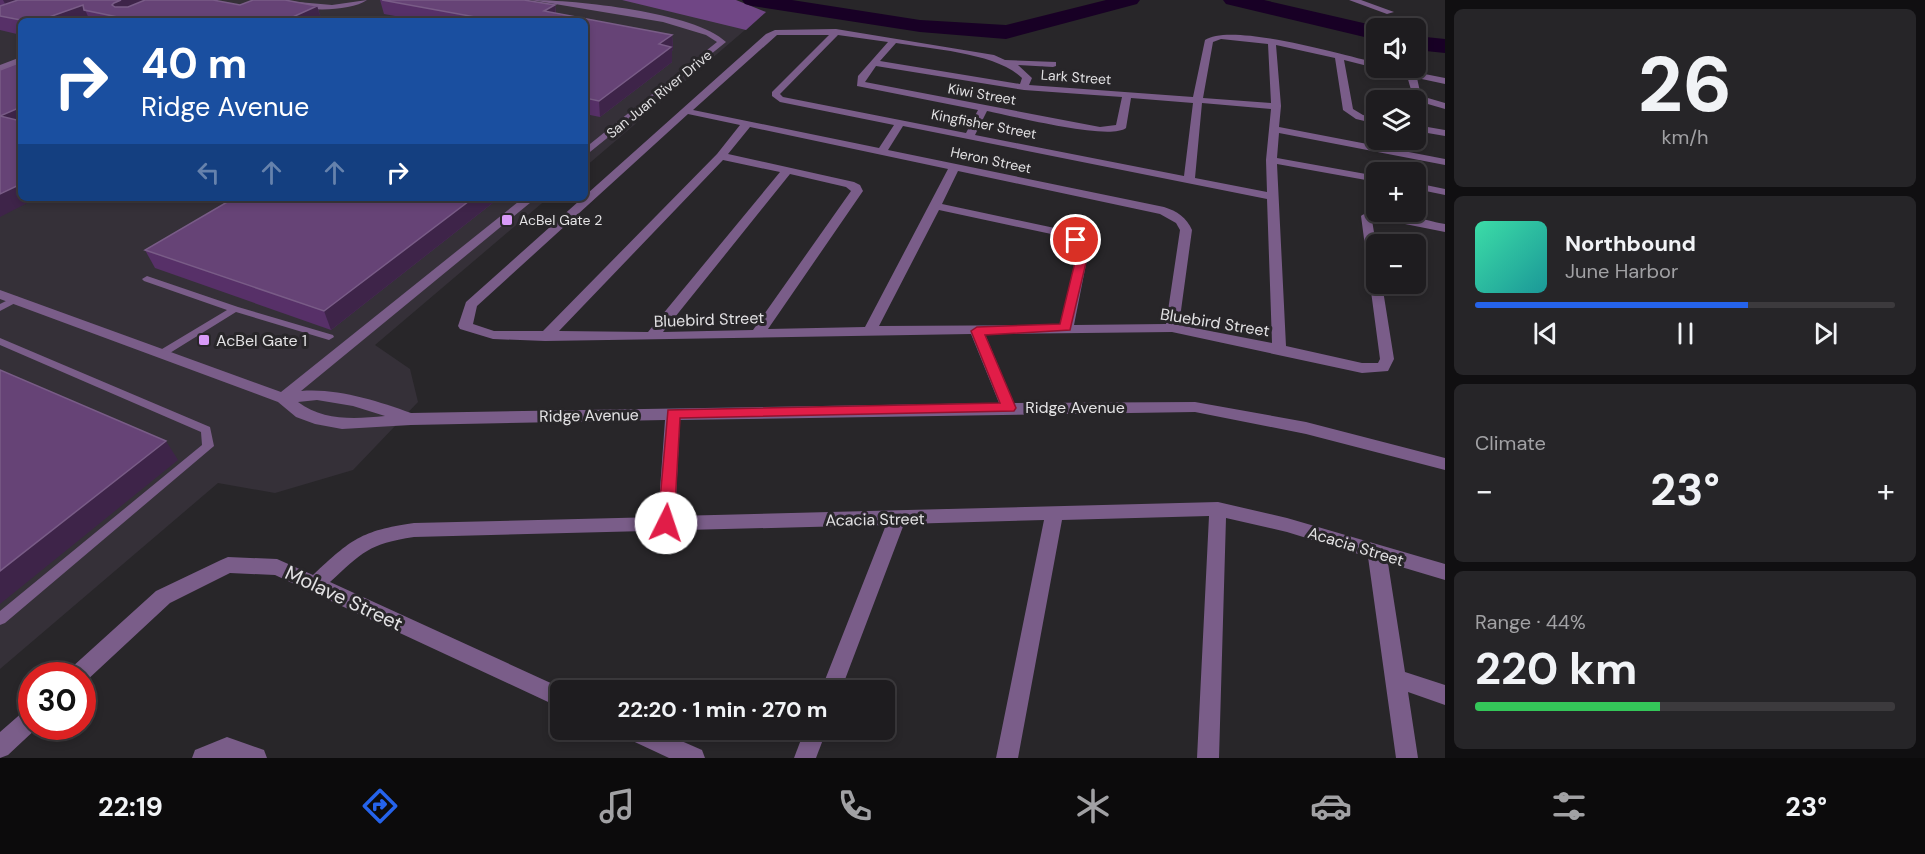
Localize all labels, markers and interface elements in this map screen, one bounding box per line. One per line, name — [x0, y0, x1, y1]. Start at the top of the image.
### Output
map controls — [1366, 18, 1426, 294]
button: sound — [1366, 18, 1426, 78]
text: 26 — [1638, 34, 1732, 135]
text: 40 m — [141, 36, 247, 91]
icon: right — [42, 42, 120, 120]
street label: San Juan River Drive — [603, 46, 715, 142]
street label: Lark Street — [1040, 66, 1112, 88]
street label: Kiwi Street — [946, 79, 1018, 109]
text: Ridge Avenue — [141, 89, 309, 124]
button: layers — [1366, 90, 1426, 150]
street label: Kingfisher Street — [930, 105, 1038, 143]
text: km/h — [1661, 124, 1709, 150]
street label: Heron Street — [949, 143, 1033, 177]
icon: left — [192, 156, 225, 189]
icon: ahead — [255, 156, 288, 189]
icon: ahead — [318, 156, 351, 189]
icon: right — [381, 156, 414, 189]
button: + — [1366, 162, 1426, 222]
place label: AcBel Gate 2 — [519, 211, 602, 229]
marker: AcBel Gate 2 — [500, 213, 514, 227]
pin — [1050, 214, 1101, 265]
icon: arrive — [1059, 223, 1092, 256]
text: Northbound — [1565, 229, 1696, 258]
button: − — [1366, 234, 1426, 294]
text: June Harbor — [1565, 258, 1678, 284]
street label: Bluebird Street — [1159, 303, 1271, 342]
street label: Bluebird Street — [653, 307, 765, 332]
icon: previous — [1529, 317, 1562, 350]
icon: pause — [1669, 317, 1702, 350]
icon: next — [1809, 317, 1842, 350]
place label: AcBel Gate 1 — [216, 330, 307, 351]
marker: AcBel Gate 1 — [197, 333, 211, 347]
street label: Ridge Avenue — [1025, 397, 1125, 418]
street label: Ridge Avenue — [539, 404, 639, 427]
text: Climate — [1475, 430, 1546, 456]
text: 23° — [1650, 460, 1720, 519]
text: − — [1475, 469, 1493, 512]
text: + — [1877, 469, 1895, 512]
position arrow — [634, 491, 698, 555]
street label: Acacia Street — [825, 508, 925, 531]
street label: Acacia Street — [1305, 522, 1406, 571]
street label: Molave Street — [281, 559, 407, 637]
text: Range · 44% — [1475, 609, 1586, 635]
text: 220 km — [1475, 639, 1637, 698]
speed limit sign: 30 — [18, 662, 96, 740]
text: 22:20 · 1 min · 270 m — [618, 695, 827, 724]
icon: directions — [359, 785, 401, 827]
icon: music — [596, 785, 638, 827]
icon: phone — [834, 785, 876, 827]
icon: climate — [1072, 785, 1114, 827]
icon: car — [1310, 785, 1352, 827]
icon: filters — [1548, 785, 1590, 827]
text: 22:19 — [98, 789, 163, 824]
text: 23° — [1785, 789, 1827, 824]

